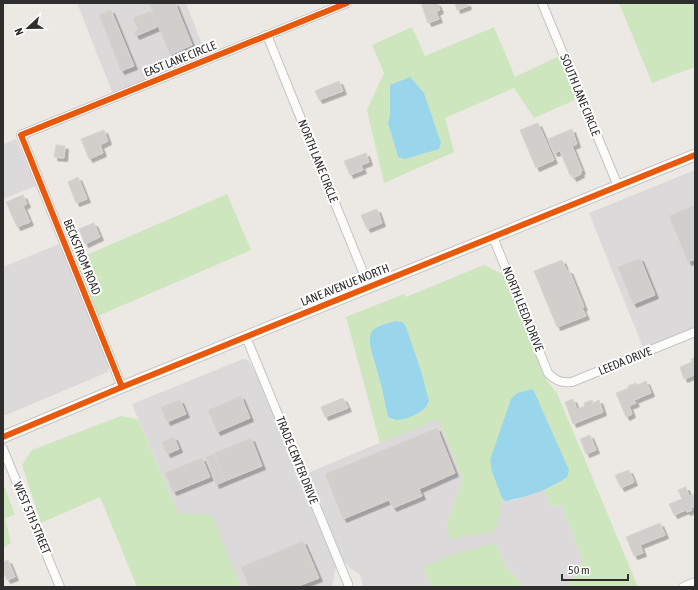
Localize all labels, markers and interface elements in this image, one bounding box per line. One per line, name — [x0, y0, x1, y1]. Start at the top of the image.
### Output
north arrow — [8, 8, 48, 48]
text: N — [12, 26, 26, 37]
street label: EAST LANE CIRCLE — [142, 38, 218, 80]
street label: SOUTH LANE CIRCLE — [557, 52, 603, 138]
street label: NORTH LANE CIRCLE — [295, 118, 341, 204]
street label: BECKSTROM ROAD — [60, 217, 104, 297]
street label: LANE AVENUE NORTH — [299, 261, 391, 309]
street label: NORTH LEEDA DRIVE — [500, 265, 546, 353]
street label: LEEDA DRIVE — [596, 344, 654, 378]
street label: TRADE CENTER DRIVE — [273, 414, 321, 506]
street label: WEST 5TH STREET — [10, 480, 54, 557]
scale bar — [562, 556, 628, 582]
text: 50 m — [568, 563, 590, 577]

